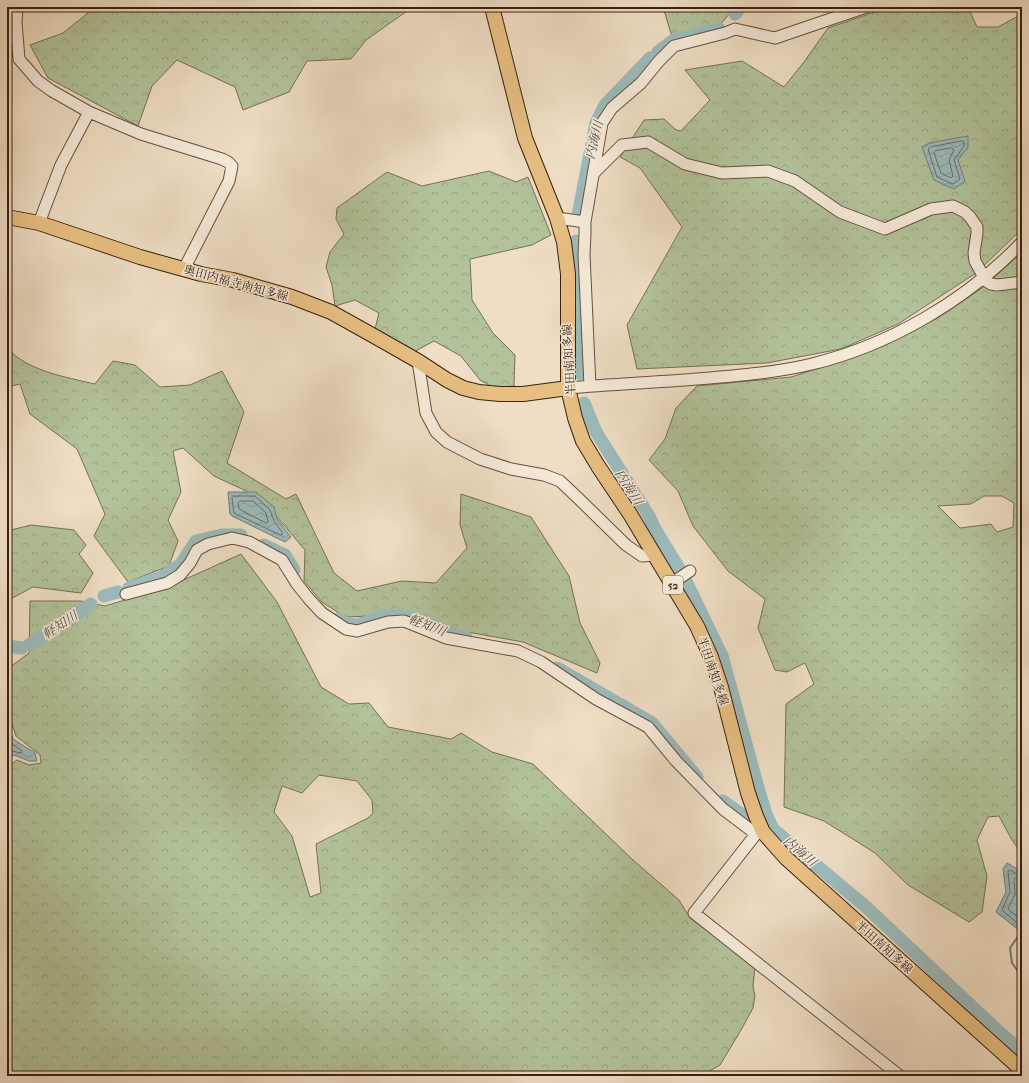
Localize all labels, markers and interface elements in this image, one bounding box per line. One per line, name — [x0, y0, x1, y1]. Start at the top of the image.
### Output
water label: 内海川 — [582, 117, 606, 161]
street label: 奥田内福寺南知多線 — [182, 262, 290, 304]
street label: 半田南知多線 — [560, 324, 578, 396]
water label: 内海川 — [612, 466, 647, 509]
road number: 52 — [663, 576, 683, 594]
water label: 軽知川 — [40, 607, 82, 642]
water label: 軽知川 — [406, 611, 450, 640]
street label: 半田南知多線 — [695, 635, 731, 707]
water label: 内海川 — [780, 833, 821, 871]
street label: 半田南知多線 — [853, 918, 915, 976]

